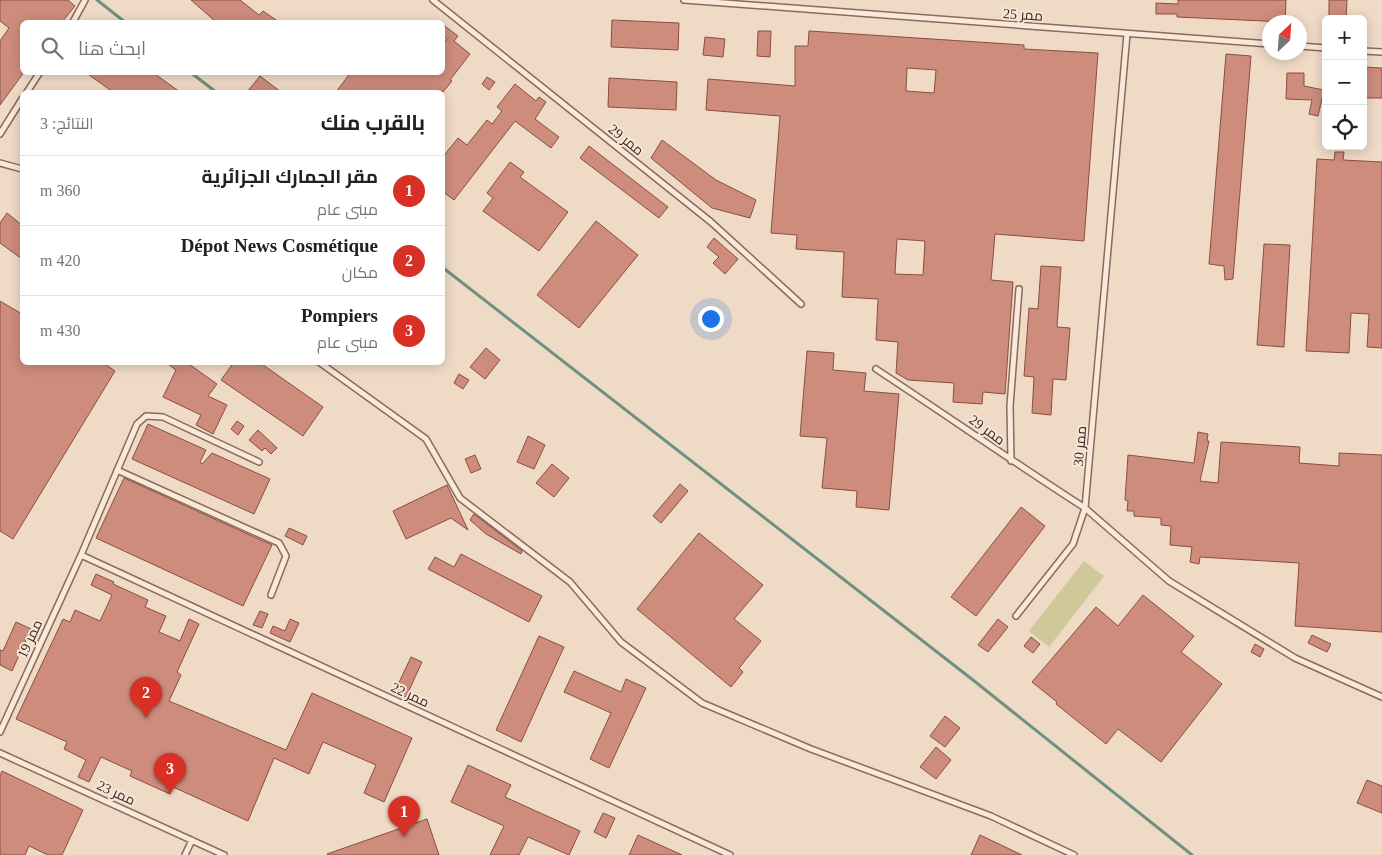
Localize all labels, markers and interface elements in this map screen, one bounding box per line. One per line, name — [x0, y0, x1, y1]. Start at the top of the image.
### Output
street label: ممر 25 — [1002, 6, 1044, 24]
north arrow — [1262, 15, 1307, 60]
map controls — [1322, 15, 1367, 150]
button: + — [1322, 15, 1367, 60]
search box — [20, 20, 445, 75]
icon: search — [38, 34, 66, 62]
text: ابحث هنا — [78, 38, 146, 59]
button: − — [1322, 60, 1367, 105]
button: locate — [1322, 105, 1367, 150]
text: بالقرب منك — [321, 111, 425, 135]
text: النتائج: 3 — [40, 115, 94, 132]
street label: ممر 29 — [606, 122, 646, 158]
text: مقر الجمارك الجزائرية — [201, 166, 378, 187]
text: 360 m — [40, 182, 80, 199]
text: 1 — [405, 182, 413, 199]
text: مبنى عام — [317, 201, 378, 218]
text: Dépot News Cosmétique — [181, 235, 378, 256]
text: 420 m — [40, 252, 80, 269]
text: 2 — [405, 252, 413, 269]
text: مكان — [342, 264, 378, 281]
text: Pompiers — [301, 305, 378, 326]
your location — [698, 306, 724, 332]
text: 430 m — [40, 322, 80, 339]
text: 3 — [405, 322, 413, 339]
text: مبنى عام — [317, 334, 378, 351]
street label: ممر 29 — [966, 412, 1008, 448]
street label: ممر 30 — [1071, 425, 1089, 467]
street label: ممر 19 — [15, 618, 45, 660]
pin: 2 — [130, 677, 162, 718]
street label: ممر 22 — [389, 680, 431, 710]
pin: 3 — [154, 753, 186, 794]
street label: ممر 23 — [95, 778, 137, 808]
pin: 1 — [388, 796, 420, 837]

